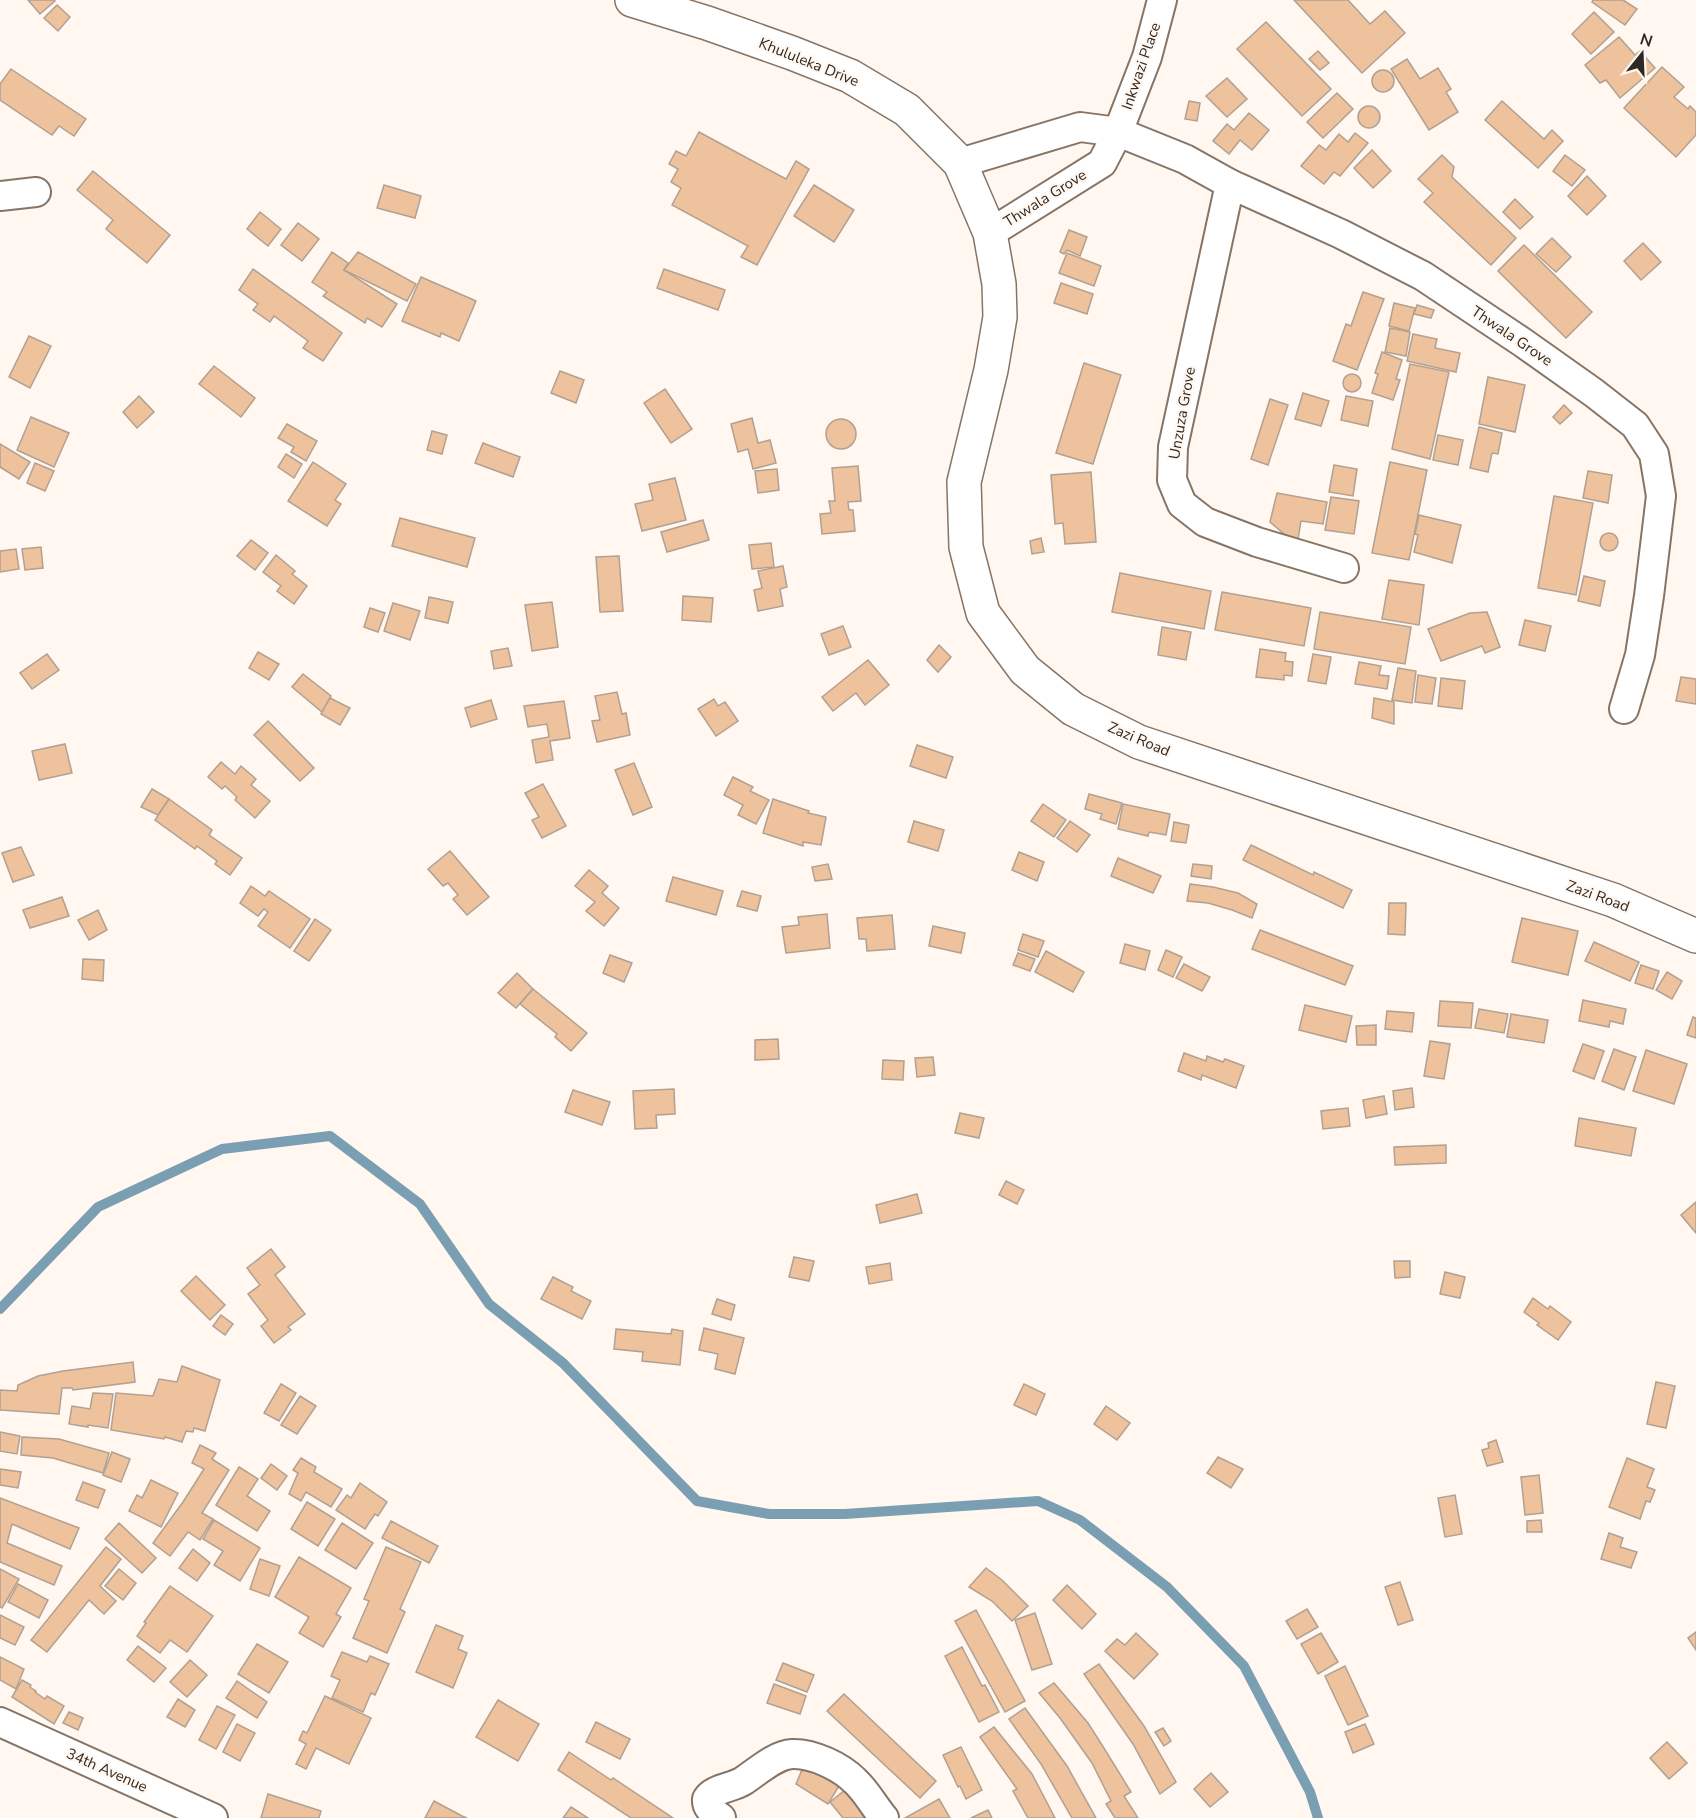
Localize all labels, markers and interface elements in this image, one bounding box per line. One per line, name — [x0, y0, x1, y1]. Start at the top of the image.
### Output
street label: Inkwazi Place — [1117, 20, 1165, 112]
north arrow — [1612, 24, 1672, 84]
text: N — [1637, 28, 1655, 53]
street label: Khululeka Drive — [756, 33, 862, 91]
street label: Thwala Grove — [1000, 165, 1090, 231]
street label: Thwala Grove — [1467, 301, 1557, 371]
street label: Unzuza Grove — [1164, 365, 1200, 461]
street label: Zazi Road — [1105, 717, 1173, 761]
street label: Zazi Road — [1564, 875, 1632, 917]
street label: 34th Avenue — [63, 1743, 151, 1797]

